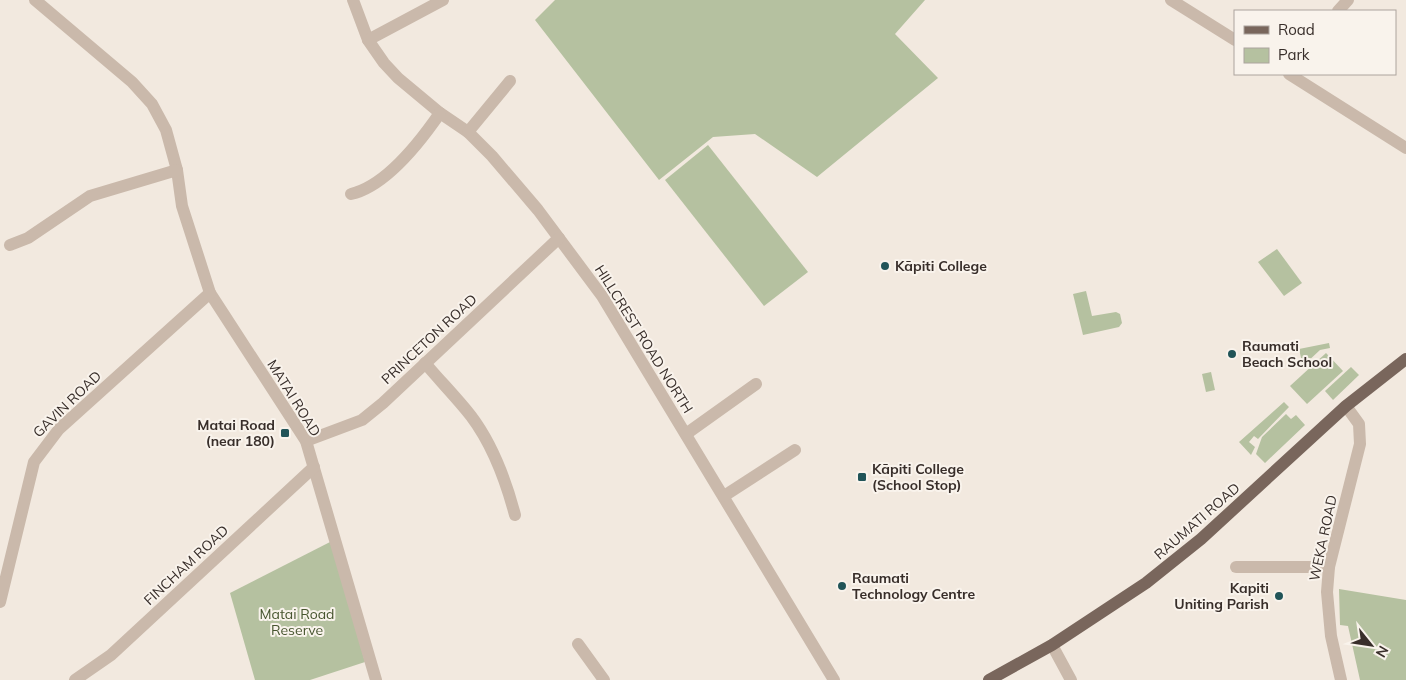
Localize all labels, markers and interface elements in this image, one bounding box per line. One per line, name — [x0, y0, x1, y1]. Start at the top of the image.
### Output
legend — [1234, 10, 1396, 75]
text: Road — [1278, 20, 1315, 39]
text: Park — [1278, 45, 1310, 64]
place label: Kāpiti College — [895, 257, 987, 275]
marker: Kāpiti College — [879, 260, 891, 272]
street label: HILLCREST ROAD NORTH — [591, 261, 697, 417]
street label: PRINCETON ROAD — [377, 290, 481, 388]
place label: Raumati Beach School — [1242, 337, 1332, 371]
marker: Raumati Beach School — [1226, 348, 1238, 360]
street label: MATAI ROAD — [263, 356, 325, 440]
street label: GAVIN ROAD — [29, 367, 105, 441]
place label: Matai Road (near 180) — [197, 416, 275, 450]
marker: Matai Road (near 180) — [279, 427, 291, 439]
place label: Kāpiti College (School Stop) — [872, 460, 964, 494]
marker: Kāpiti College (School Stop) — [856, 471, 868, 483]
street label: RAUMATI ROAD — [1150, 479, 1244, 563]
street label: WEKA ROAD — [1305, 493, 1341, 583]
street label: FINCHAM ROAD — [140, 521, 232, 609]
place label: Raumati Technology Centre — [852, 569, 975, 603]
place label: Kapiti Uniting Parish — [1174, 579, 1269, 613]
marker: Raumati Technology Centre — [836, 580, 848, 592]
marker: Kapiti Uniting Parish — [1273, 590, 1285, 602]
park label: Matai Road Reserve — [259, 605, 335, 639]
north arrow — [1346, 620, 1396, 670]
text: N — [1372, 642, 1393, 661]

